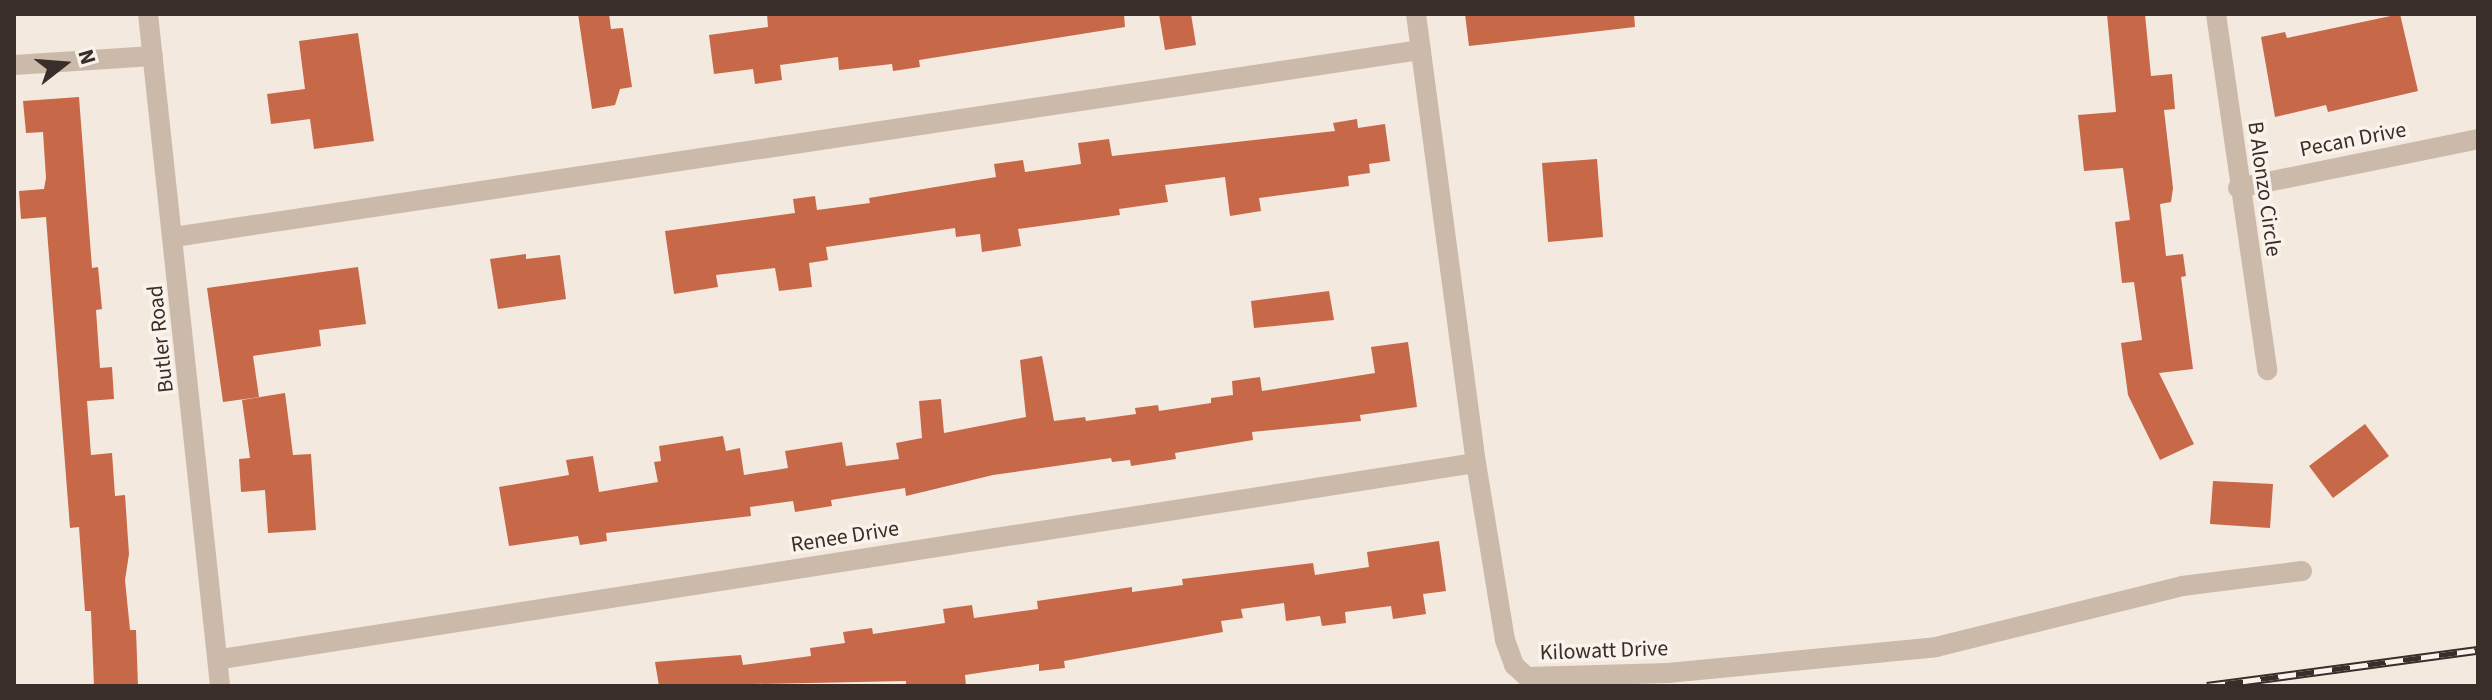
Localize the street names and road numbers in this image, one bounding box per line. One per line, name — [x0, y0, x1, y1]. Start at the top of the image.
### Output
street label: Pecan Drive — [2298, 117, 2408, 163]
street label: B Alonzo Circle — [2241, 120, 2287, 258]
street label: Butler Road — [142, 284, 180, 394]
street label: Renee Drive — [789, 515, 901, 559]
street label: Kilowatt Drive — [1539, 636, 1669, 666]

